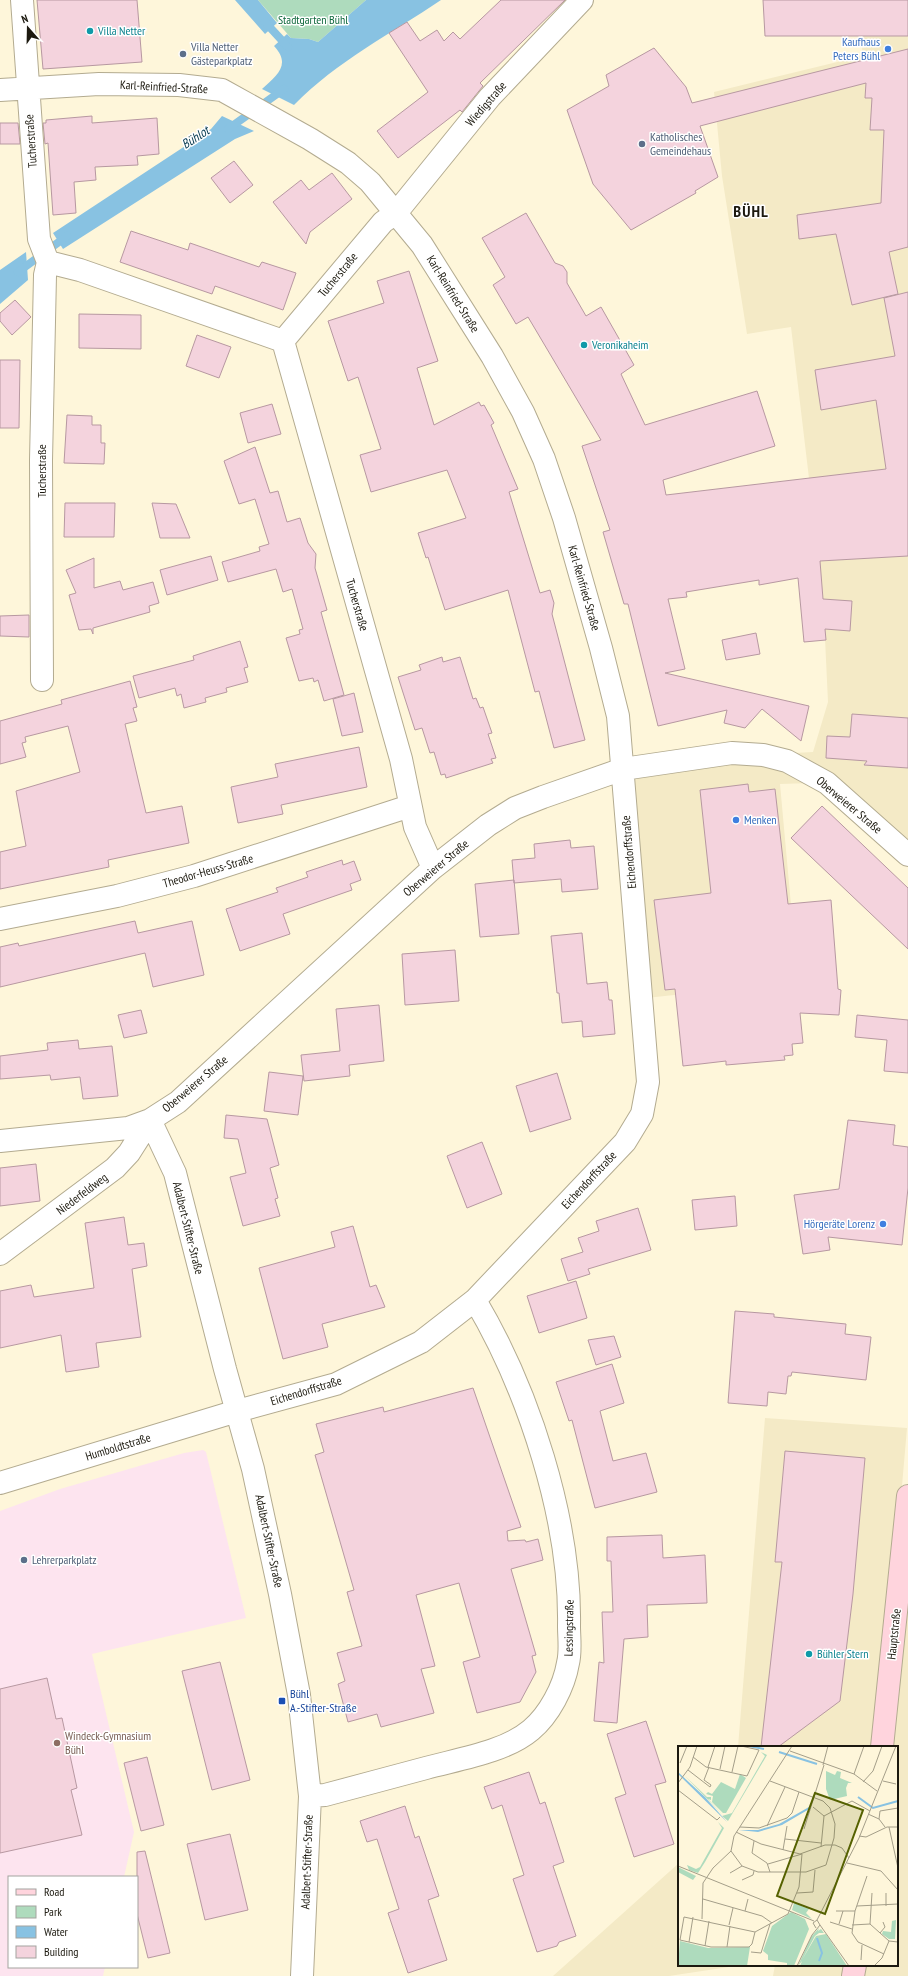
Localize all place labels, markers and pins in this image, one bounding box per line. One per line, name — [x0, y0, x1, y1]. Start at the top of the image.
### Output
place label: Villa Netter — [97, 23, 146, 38]
marker: Villa Netter — [85, 26, 95, 36]
place label: Kaufhaus Peters Bühl — [833, 34, 880, 63]
place label: Villa Netter Gästeparkplatz — [190, 39, 252, 68]
marker: Kaufhaus Peters Bühl — [883, 44, 893, 54]
marker: Villa Netter Gästeparkplatz — [178, 49, 188, 59]
place label: Katholisches Gemeindehaus — [650, 129, 711, 158]
marker: Katholisches Gemeindehaus — [637, 139, 647, 149]
place label: Veronikaheim — [591, 337, 649, 352]
marker: Veronikaheim — [579, 340, 589, 350]
place label: Menken — [744, 812, 777, 827]
marker: Menken — [731, 815, 741, 825]
place label: Hörgeräte Lorenz — [804, 1216, 875, 1231]
marker: Hörgeräte Lorenz — [878, 1219, 888, 1229]
place label: Lehrerparkplatz — [32, 1552, 97, 1567]
marker: Lehrerparkplatz — [19, 1555, 29, 1565]
place label: Bühler Stern — [817, 1646, 869, 1661]
marker: Bühler Stern — [804, 1649, 814, 1659]
place label: Bühl A.-Stifter-Straße — [290, 1686, 357, 1715]
marker: Bühl A.-Stifter-Straße — [277, 1696, 287, 1706]
place label: Windeck-Gymnasium Bühl — [65, 1728, 151, 1757]
marker: Windeck-Gymnasium Bühl — [52, 1738, 62, 1748]

